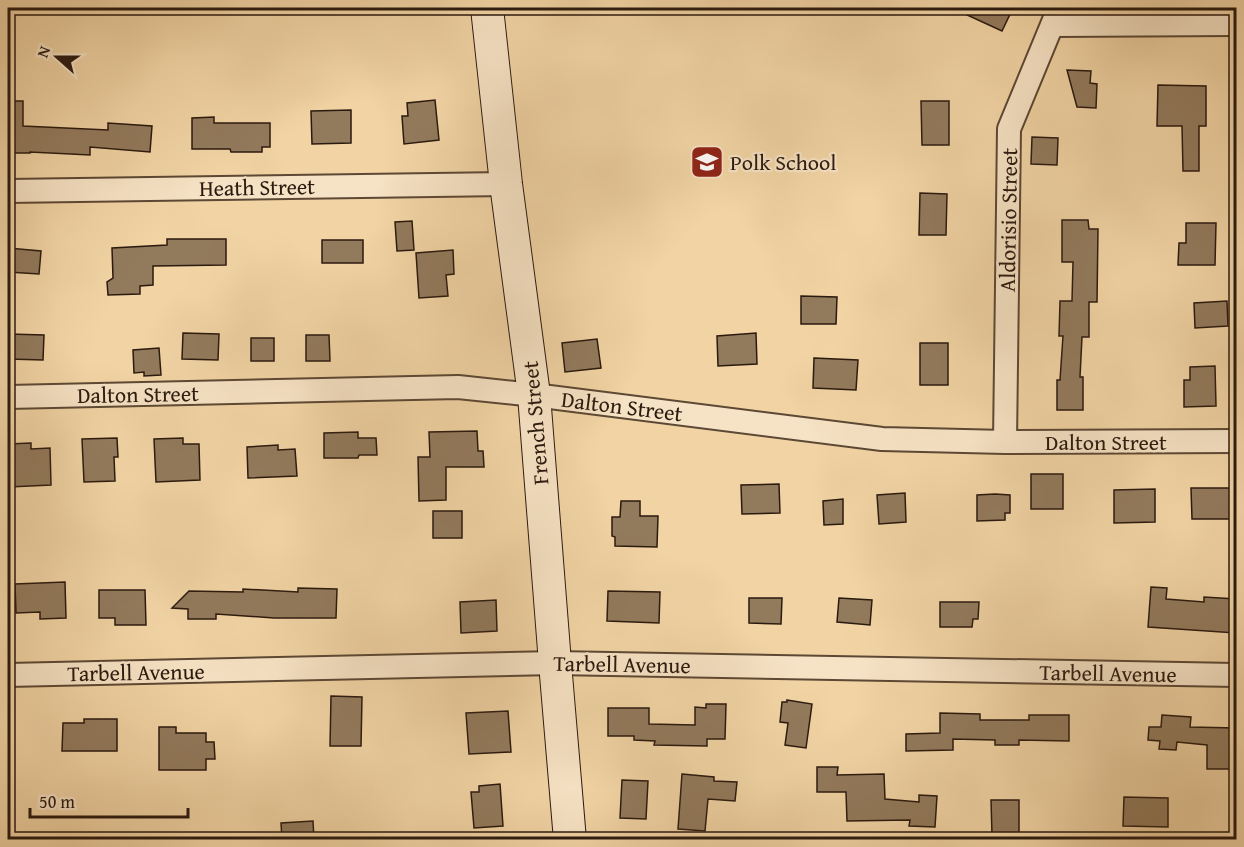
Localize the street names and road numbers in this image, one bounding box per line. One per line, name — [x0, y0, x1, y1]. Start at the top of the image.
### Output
street label: Aldorisio Street — [991, 147, 1025, 292]
street label: Heath Street — [199, 170, 315, 204]
street label: French Street — [514, 359, 556, 486]
street label: Dalton Street — [77, 377, 199, 411]
street label: Dalton Street — [560, 383, 685, 429]
street label: Dalton Street — [1045, 426, 1167, 458]
street label: Tarbell Avenue — [553, 647, 691, 681]
street label: Tarbell Avenue — [67, 655, 205, 689]
street label: Tarbell Avenue — [1039, 656, 1177, 690]

